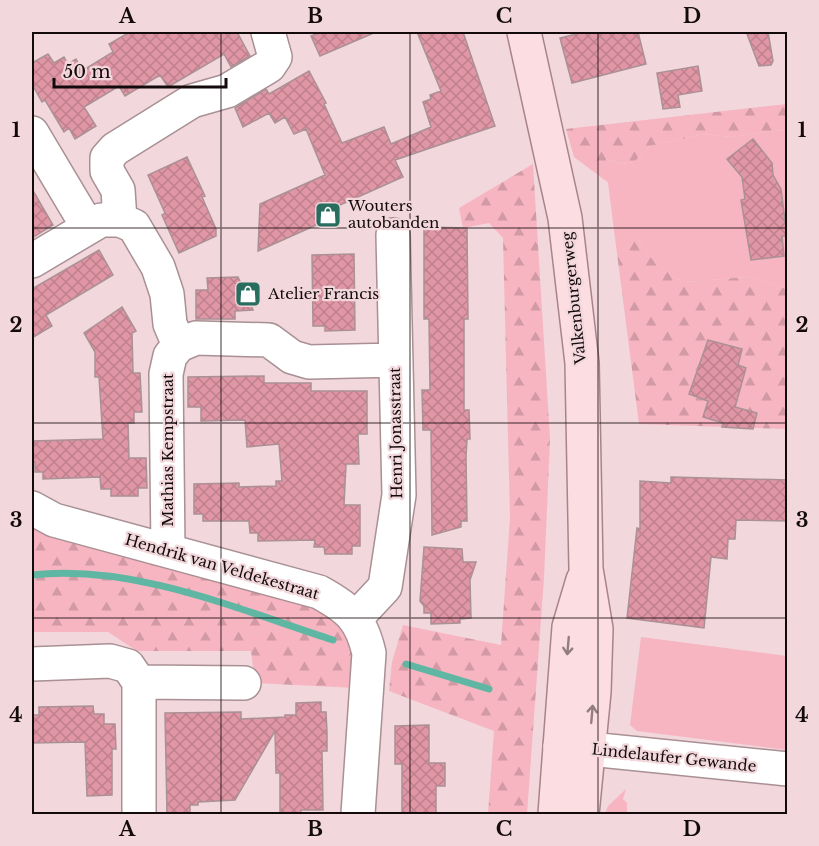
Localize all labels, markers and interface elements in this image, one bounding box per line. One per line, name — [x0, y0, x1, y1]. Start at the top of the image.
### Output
text: A — [118, 4, 136, 28]
text: B — [307, 4, 323, 28]
text: C — [496, 4, 512, 28]
text: D — [683, 4, 701, 28]
scale bar — [54, 51, 226, 89]
text: 50 m — [63, 61, 111, 83]
text: 1 — [12, 118, 21, 142]
text: 1 — [798, 118, 807, 142]
place label: Wouters autobanden — [347, 196, 439, 232]
shop icon: Wouters autobanden — [313, 200, 343, 230]
street label: Valkenburgerweg — [557, 230, 590, 366]
shop icon: Atelier Francis — [233, 279, 263, 309]
place label: Atelier Francis — [267, 284, 379, 303]
text: 2 — [9, 313, 23, 337]
text: 2 — [795, 313, 809, 337]
street label: Henri Jonasstraat — [385, 367, 406, 499]
street label: Mathias Kempstraat — [158, 373, 177, 527]
text: 3 — [10, 508, 22, 532]
text: 3 — [796, 508, 808, 532]
street label: Hendrik van Veldekestraat — [123, 530, 322, 603]
one-way arrow — [562, 636, 573, 656]
text: 4 — [9, 703, 23, 727]
text: 4 — [795, 703, 809, 727]
one-way arrow — [587, 705, 598, 725]
street label: Lindelaufer Gewande — [591, 739, 757, 776]
text: A — [118, 817, 136, 841]
text: B — [307, 817, 323, 841]
text: C — [496, 817, 512, 841]
text: D — [683, 817, 701, 841]

